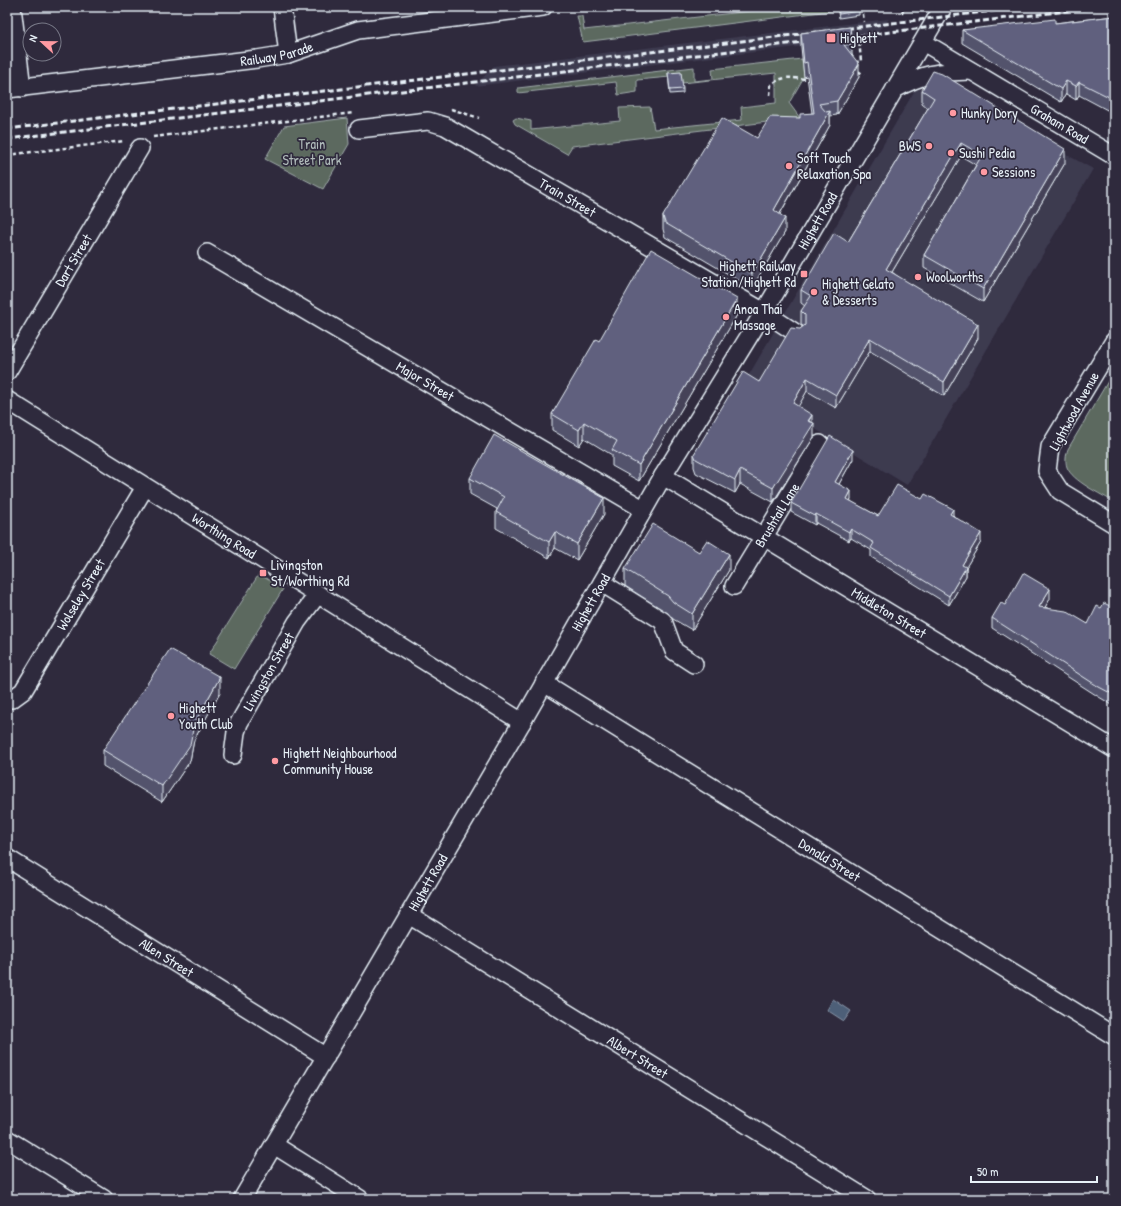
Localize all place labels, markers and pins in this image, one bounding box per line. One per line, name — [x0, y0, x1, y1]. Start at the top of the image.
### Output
place label: Highett — [840, 28, 877, 48]
marker: Highett — [825, 32, 837, 44]
place label: Hunky Dory — [961, 103, 1018, 123]
marker: Hunky Dory — [948, 108, 958, 118]
place label: BWS — [899, 136, 922, 155]
marker: BWS — [924, 141, 934, 151]
place label: Sushi Pedia — [959, 143, 1016, 162]
place label: Soft Touch Relaxation Spa — [797, 148, 871, 184]
marker: Sushi Pedia — [946, 148, 956, 158]
marker: Soft Touch Relaxation Spa — [784, 161, 794, 171]
place label: Sessions — [992, 162, 1035, 181]
marker: Sessions — [979, 167, 989, 177]
place label: Highett Railway Station/Highett Rd — [701, 256, 797, 292]
place label: Woolworths — [926, 267, 983, 286]
marker: Highett Railway Station/Highett Rd — [799, 269, 809, 279]
marker: Woolworths — [913, 272, 923, 282]
place label: Highett Gelato & Desserts — [822, 274, 895, 309]
marker: Highett Gelato & Desserts — [809, 287, 819, 297]
place label: Anoa Thai Massage — [734, 299, 783, 335]
marker: Anoa Thai Massage — [721, 312, 731, 322]
place label: Livingston St/Worthing Rd — [271, 555, 350, 591]
marker: Livingston St/Worthing Rd — [258, 568, 268, 578]
place label: Highett Youth Club — [179, 698, 233, 733]
marker: Highett Youth Club — [166, 711, 176, 721]
place label: Highett Neighbourhood Community House — [283, 743, 397, 779]
marker: Highett Neighbourhood Community House — [270, 756, 280, 766]

